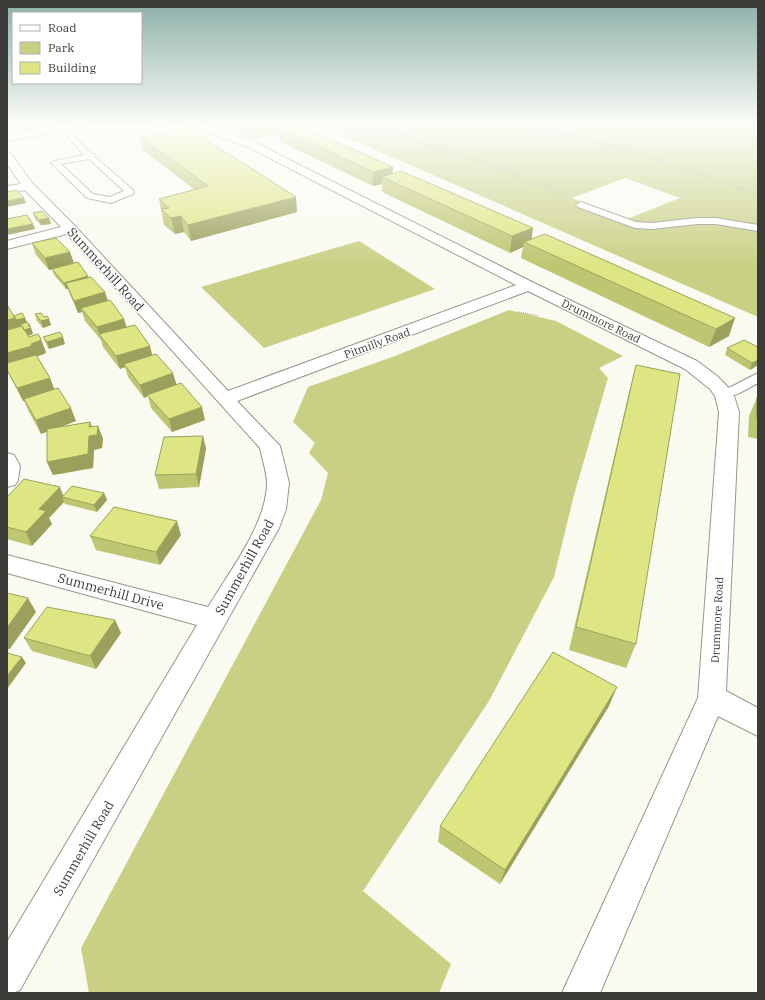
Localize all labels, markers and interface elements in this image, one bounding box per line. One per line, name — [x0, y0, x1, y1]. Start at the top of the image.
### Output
legend — [12, 12, 142, 84]
text: Road — [48, 20, 77, 35]
text: Park — [48, 40, 74, 55]
text: Building — [48, 60, 96, 75]
street label: Summerhill Road — [63, 224, 148, 315]
street label: Drummore Road — [559, 296, 643, 346]
street label: Pitmilly Road — [342, 324, 412, 361]
street label: Summerhill Road — [211, 516, 278, 618]
street label: Summerhill Drive — [56, 569, 166, 614]
street label: Drummore Road — [708, 576, 726, 664]
street label: Summerhill Road — [49, 797, 118, 899]

